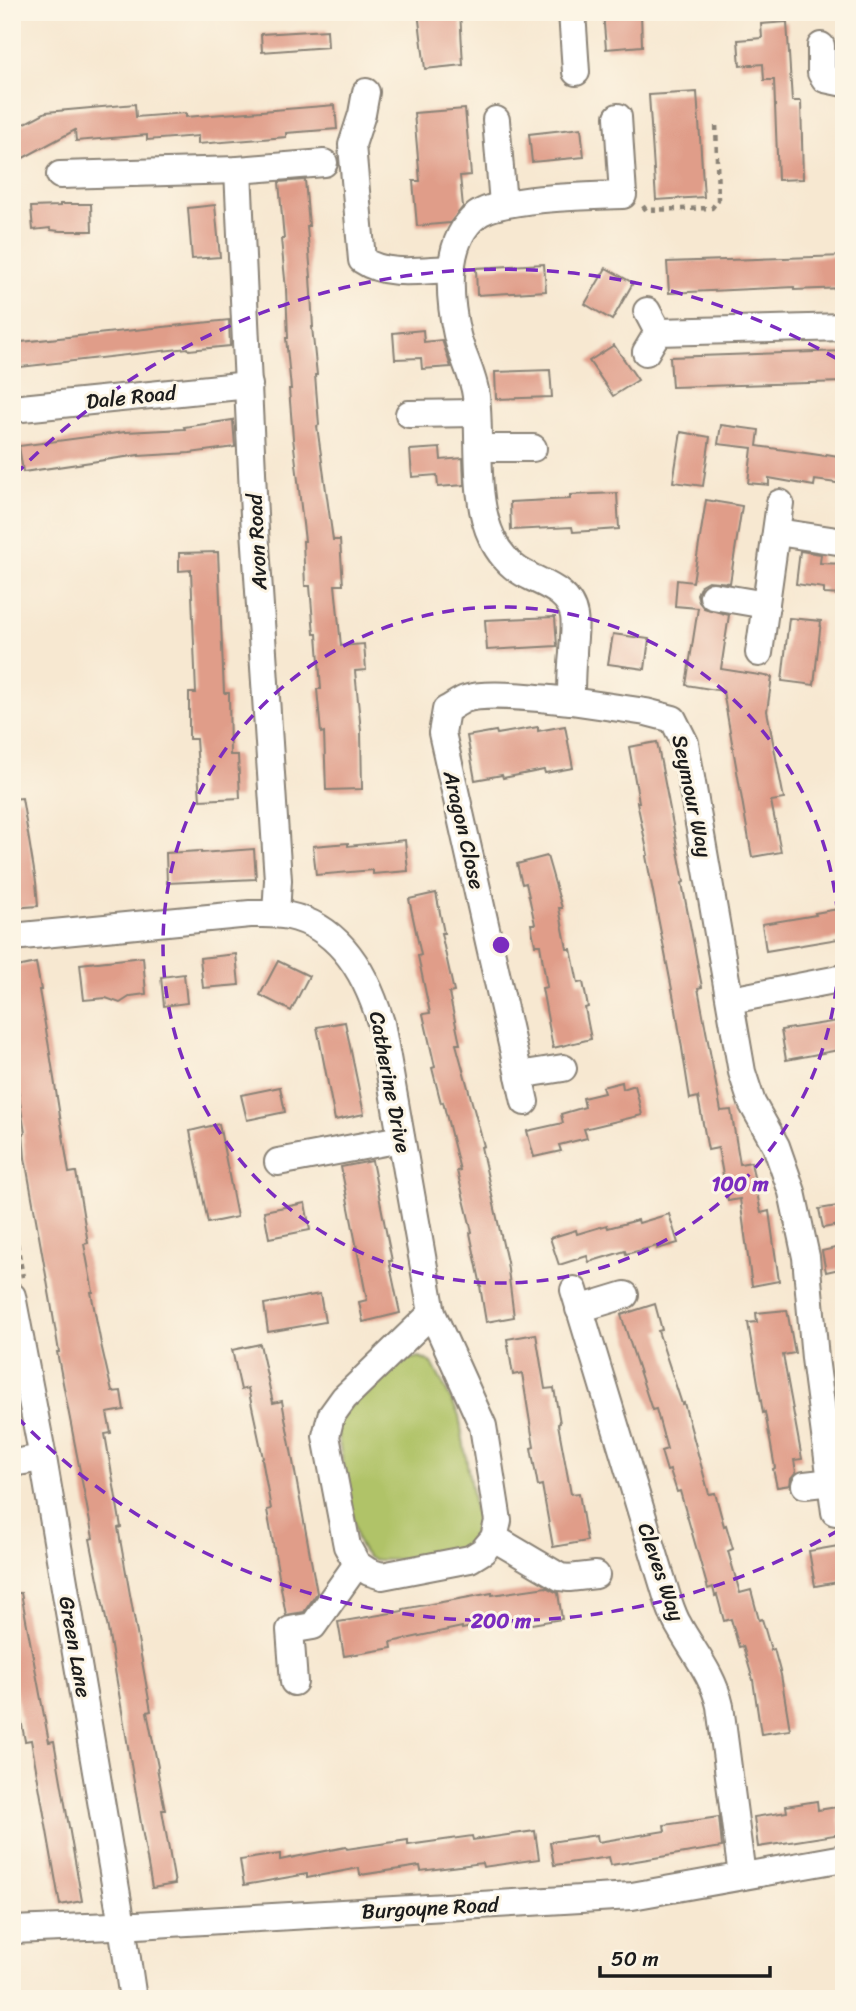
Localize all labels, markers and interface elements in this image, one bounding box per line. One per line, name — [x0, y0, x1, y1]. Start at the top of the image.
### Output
street label: Dale Road — [84, 373, 180, 421]
street label: Avon Road — [235, 491, 279, 592]
street label: Seymour Way — [660, 731, 724, 861]
street label: Aragon Close — [432, 766, 496, 893]
centre of rings — [489, 933, 513, 957]
street label: Catherine Drive — [358, 1008, 422, 1156]
text: 100 m — [711, 1165, 769, 1203]
street label: Cleves Way — [626, 1518, 696, 1627]
street label: Green Lane — [47, 1593, 103, 1701]
text: 200 m — [470, 1602, 532, 1640]
street label: Burgoyne Road — [361, 1885, 501, 1931]
scale bar — [600, 1934, 770, 1978]
text: 50 m — [611, 1940, 659, 1978]

